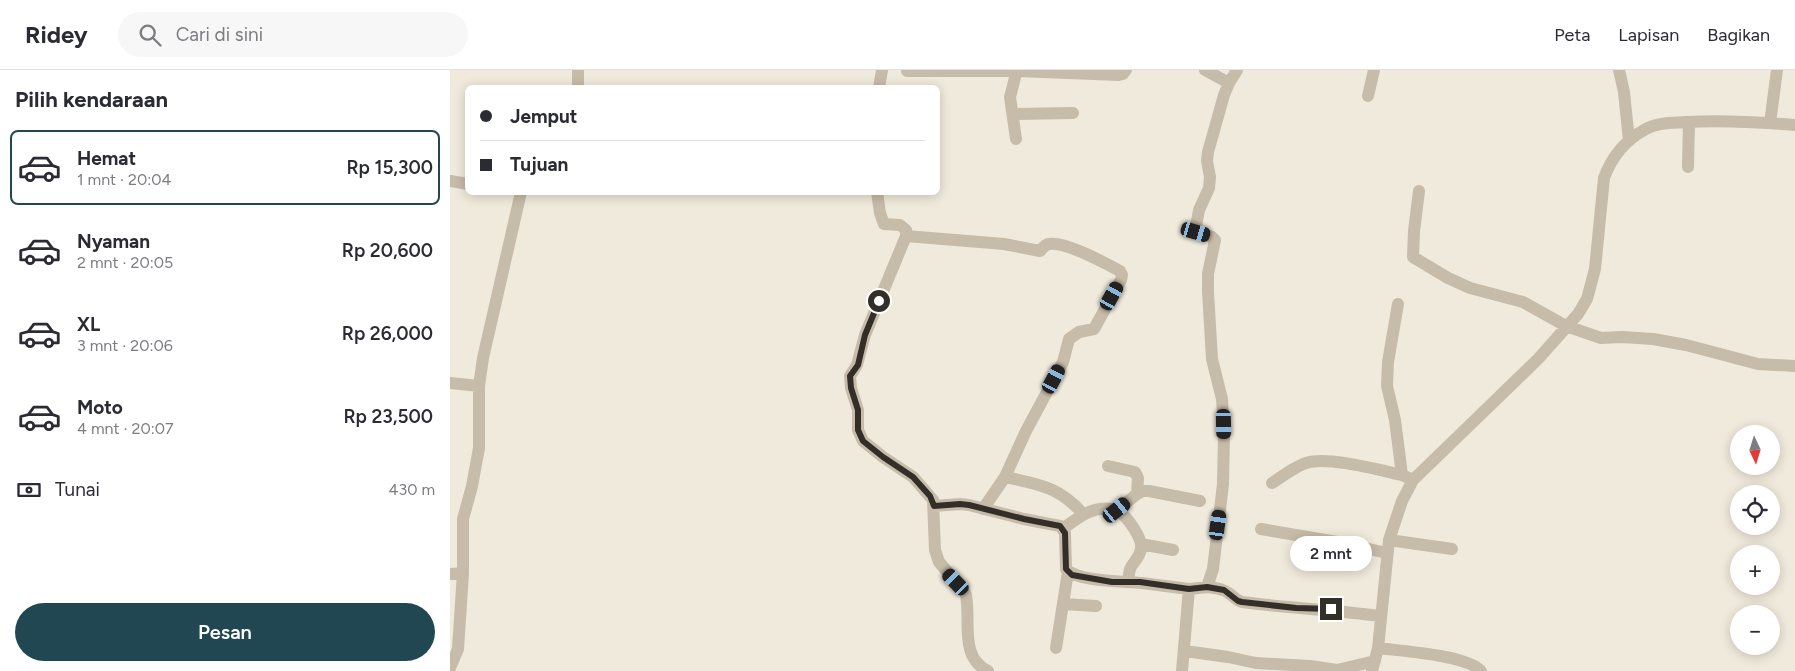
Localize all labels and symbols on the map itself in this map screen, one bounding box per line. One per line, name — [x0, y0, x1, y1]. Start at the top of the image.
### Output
car — [1179, 221, 1212, 243]
car — [1098, 279, 1125, 313]
route start — [868, 290, 890, 312]
car — [1040, 362, 1067, 396]
car — [1216, 409, 1231, 439]
north arrow — [1730, 425, 1780, 475]
car — [1100, 495, 1133, 525]
car — [1208, 509, 1227, 541]
callout: 2 mnt — [1290, 536, 1372, 572]
car — [940, 566, 971, 598]
route end — [1320, 598, 1342, 620]

